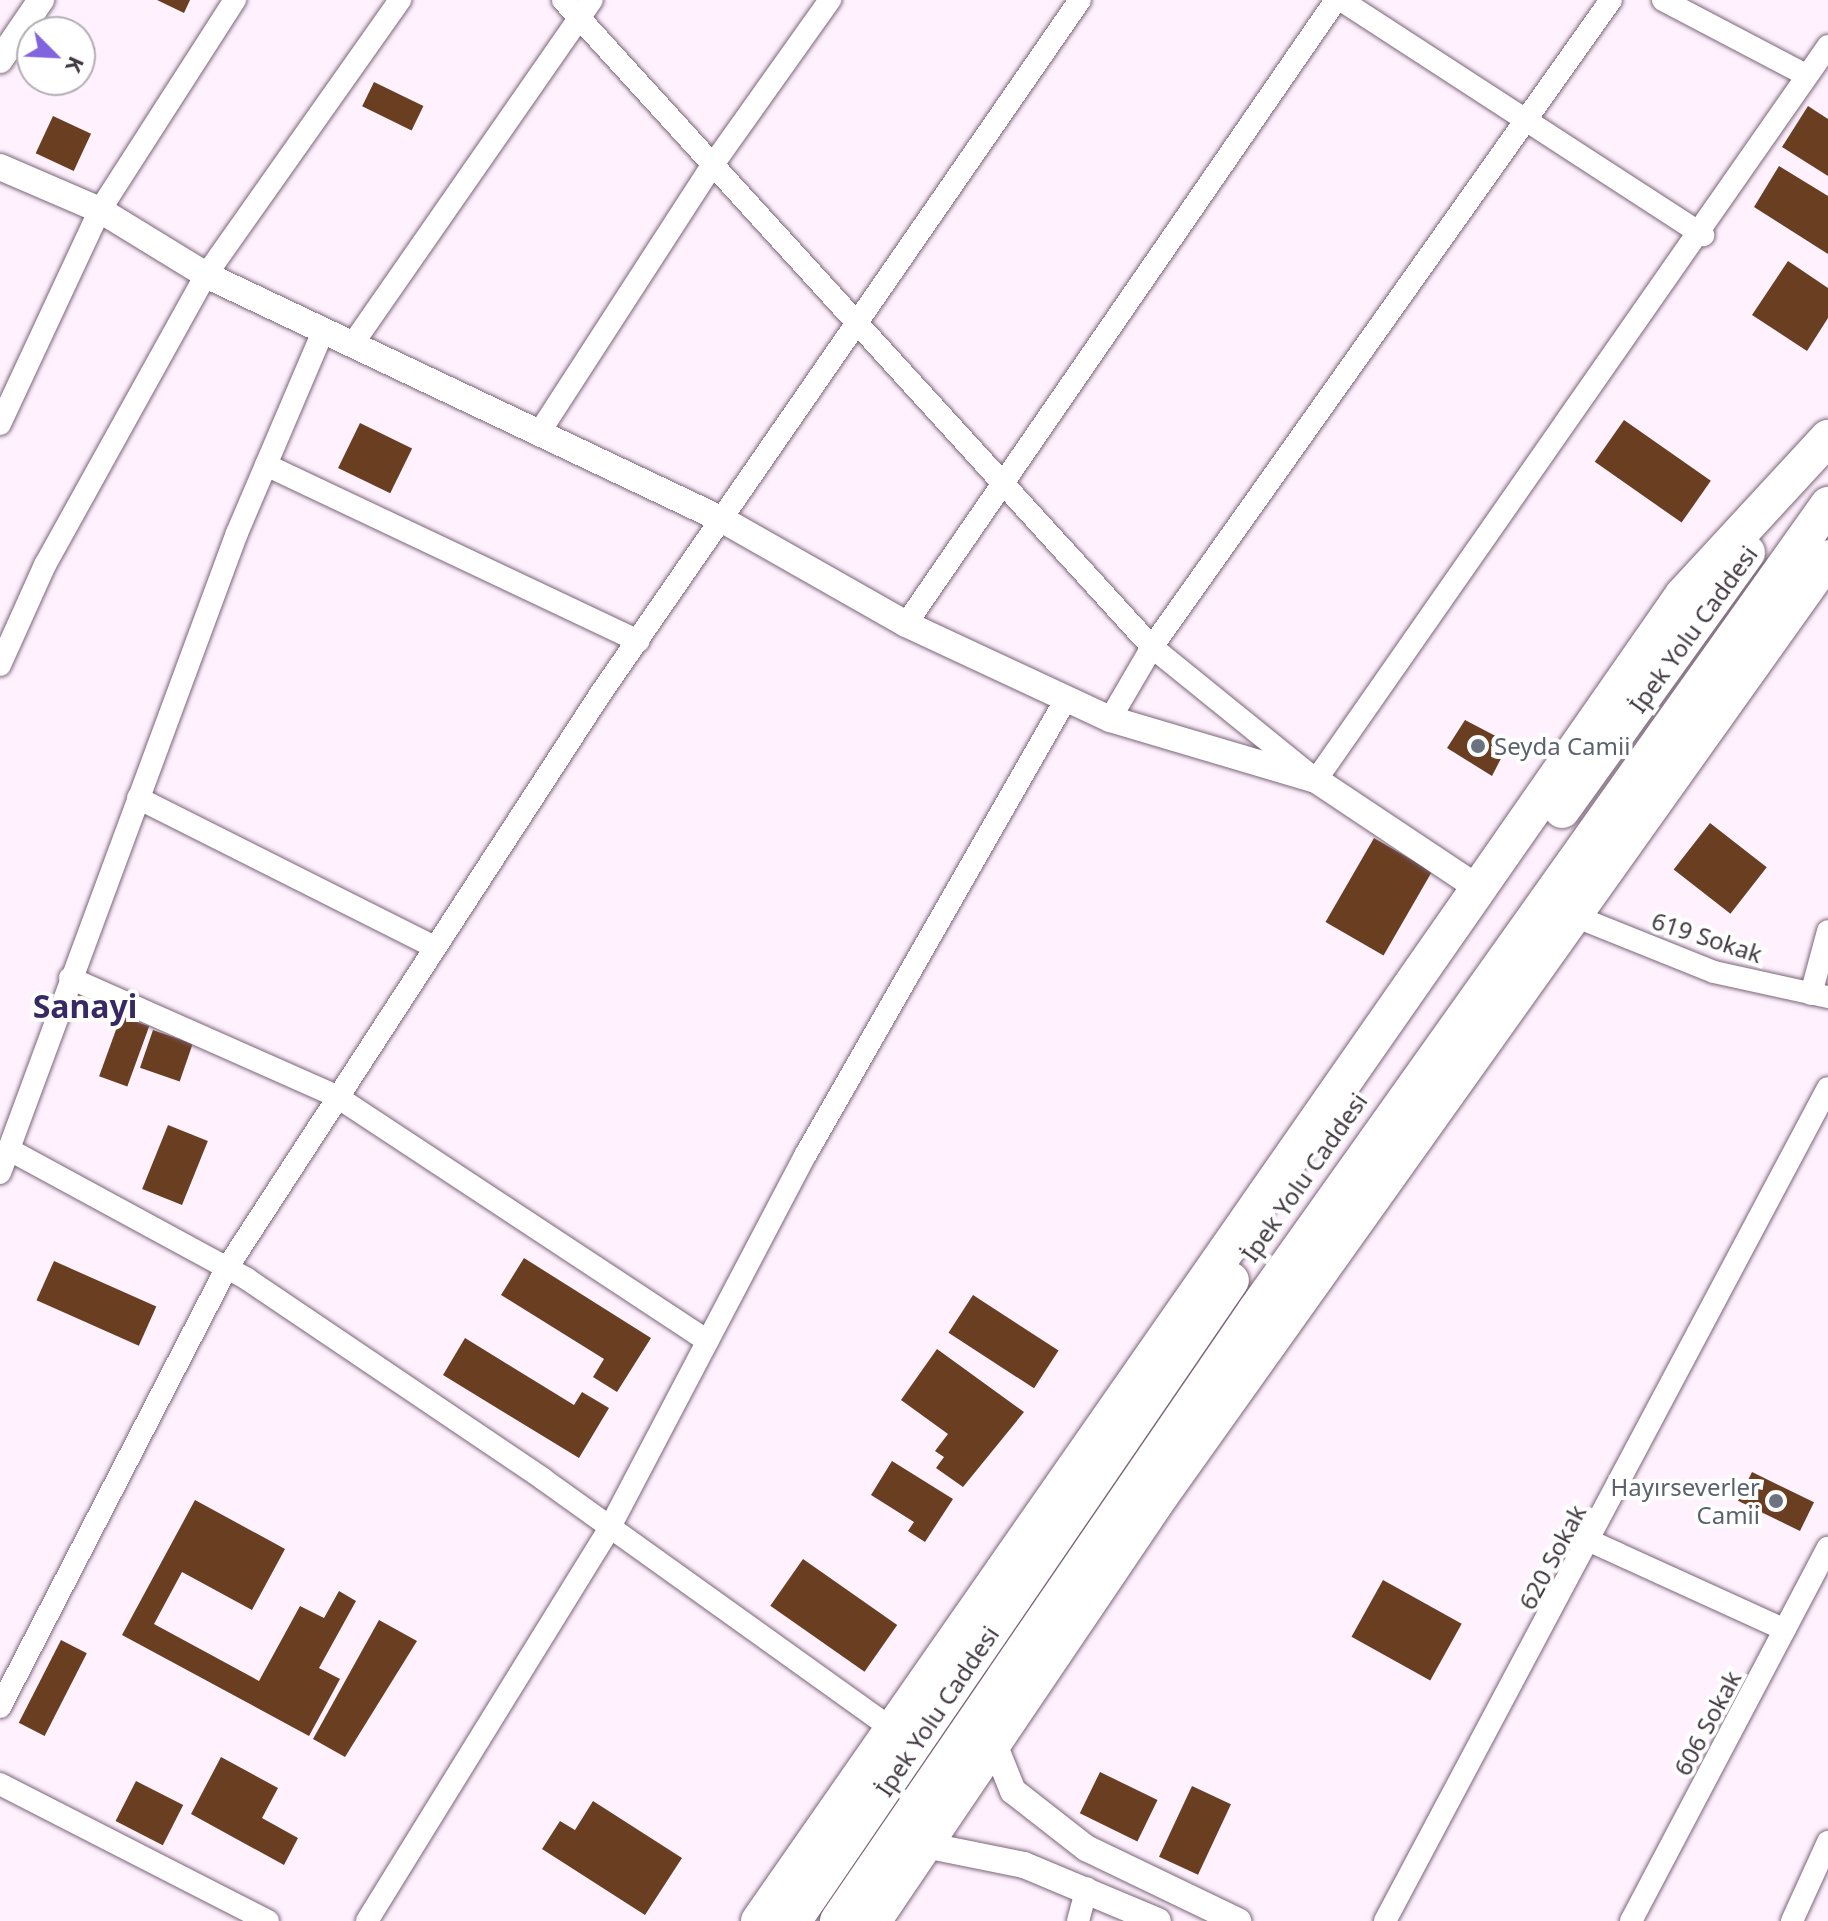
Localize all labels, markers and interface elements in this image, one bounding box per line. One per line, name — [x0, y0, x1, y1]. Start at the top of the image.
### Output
north arrow — [16, 16, 96, 96]
text: K — [59, 52, 93, 78]
street label: İpek Yolu Caddesi — [1623, 540, 1763, 718]
place label: Seyda Camii — [1494, 732, 1630, 760]
marker: Seyda Camii — [1469, 737, 1487, 755]
street label: 619 Sokak — [1648, 906, 1766, 968]
district label: Sanayi — [33, 987, 137, 1025]
street label: İpek Yolu Caddesi — [1235, 1087, 1373, 1267]
place label: Hayırseverler Camii — [1611, 1473, 1760, 1529]
marker: Hayırseverler Camii — [1767, 1492, 1785, 1510]
street label: 620 Sokak — [1512, 1500, 1592, 1614]
street label: İpek Yolu Caddesi — [869, 1620, 1005, 1802]
street label: 606 Sokak — [1667, 1666, 1747, 1780]

